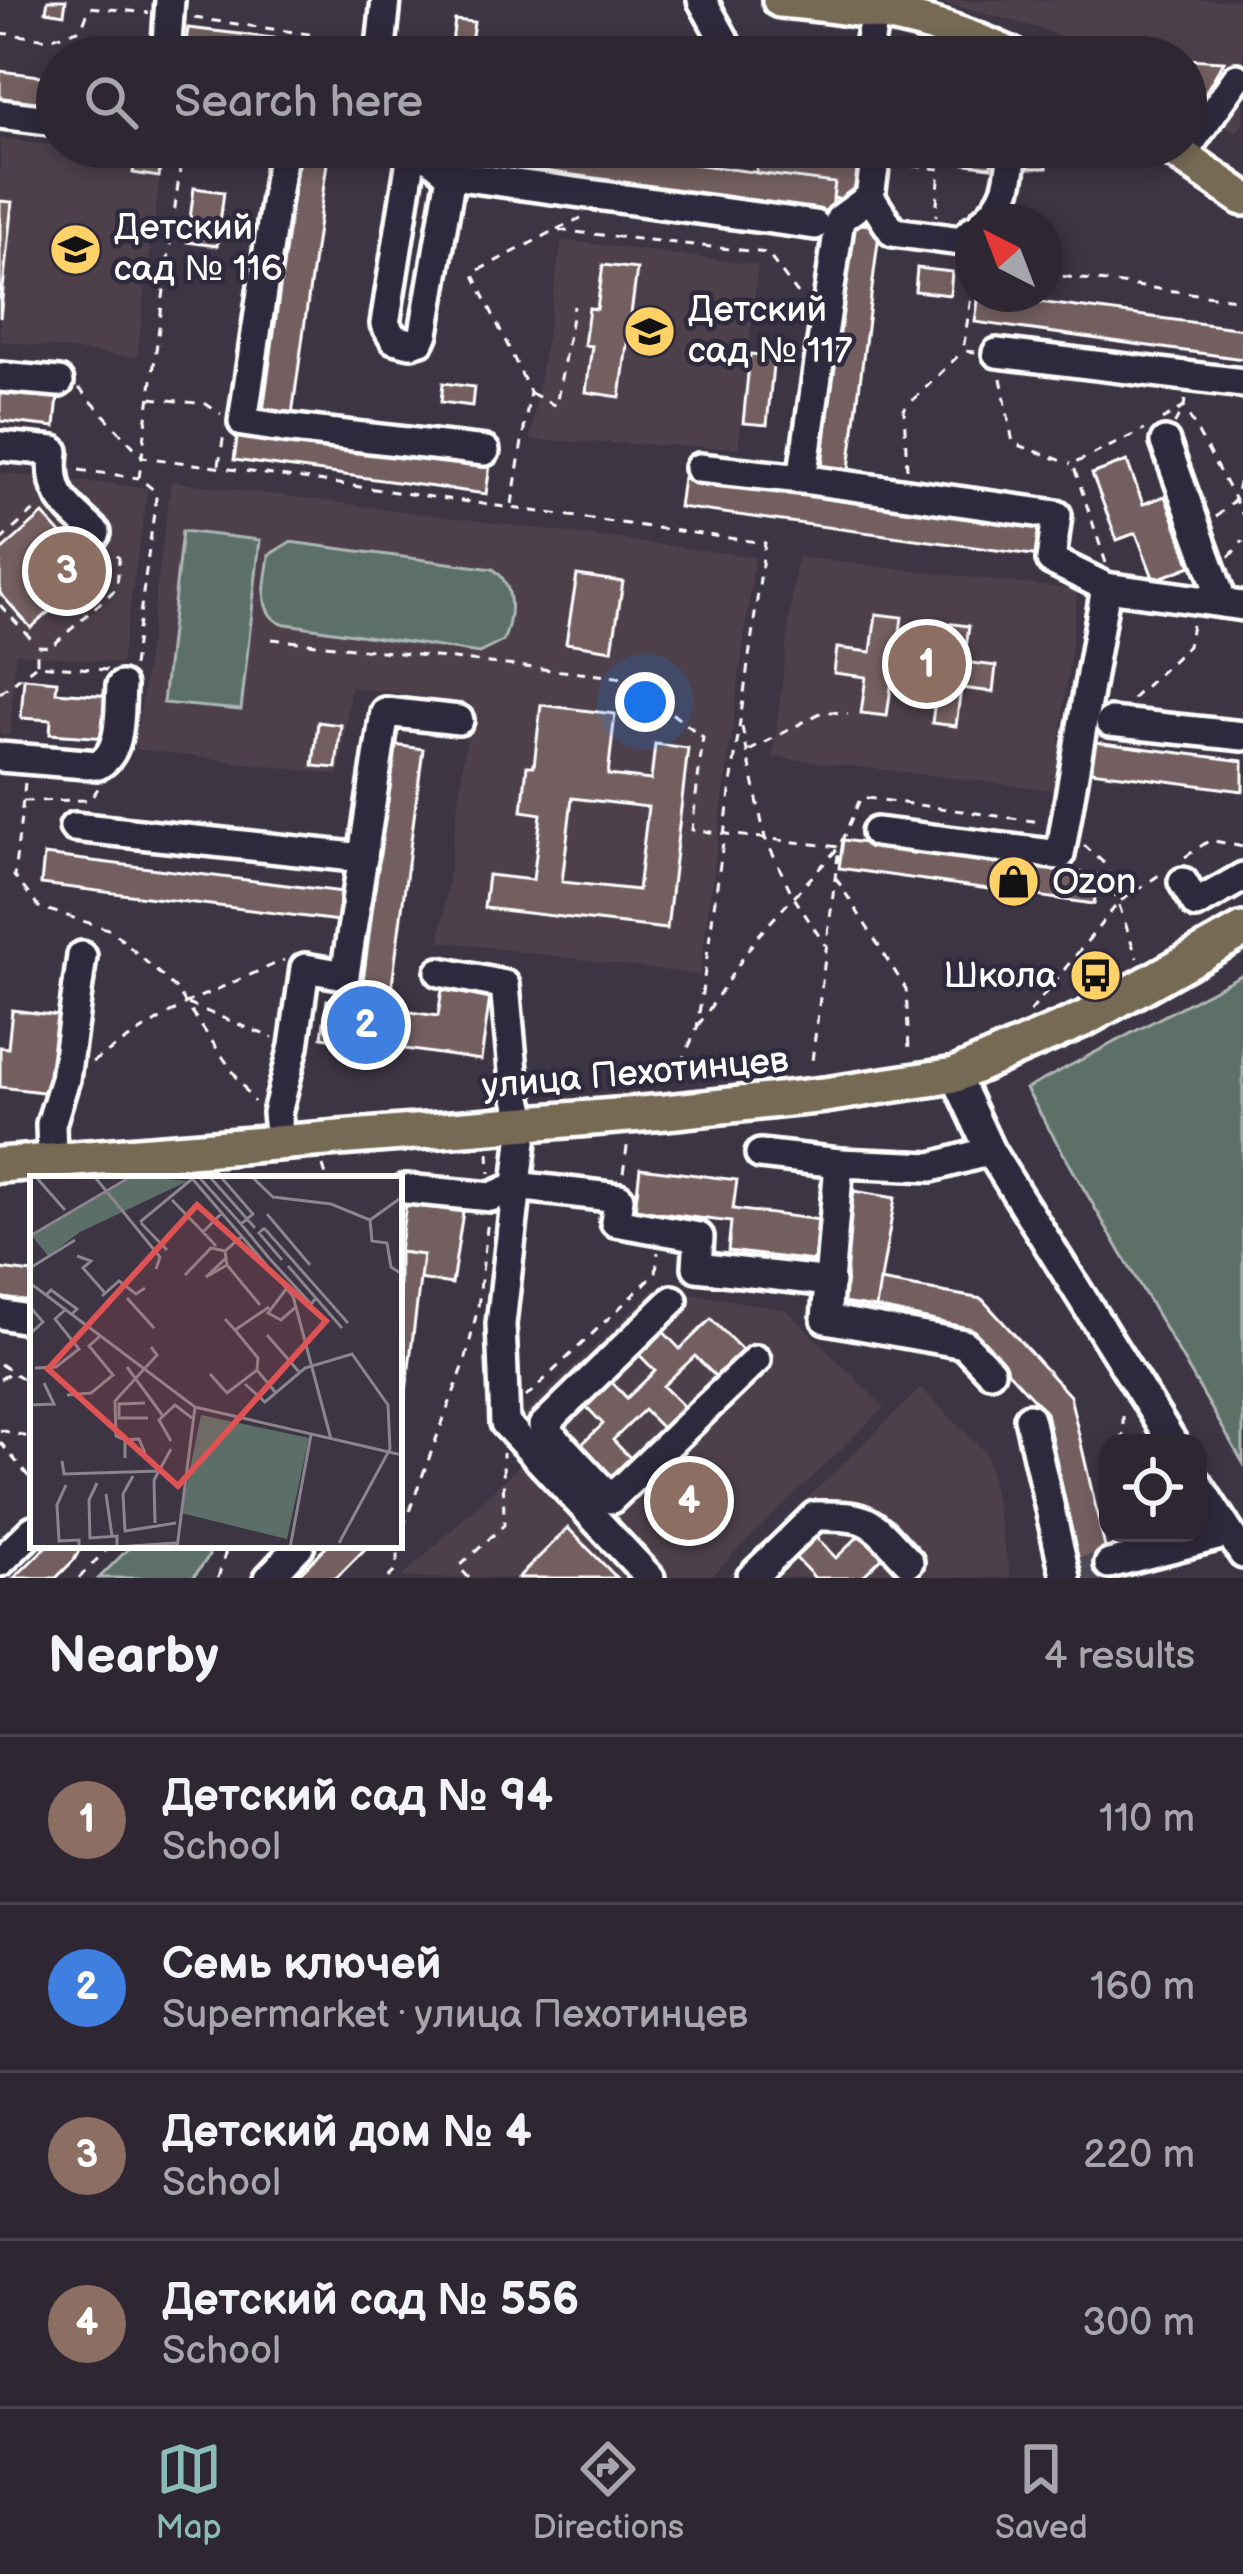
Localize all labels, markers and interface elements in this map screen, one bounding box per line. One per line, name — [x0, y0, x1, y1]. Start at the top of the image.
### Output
search box — [36, 36, 1207, 168]
icon: search — [78, 69, 144, 135]
text: Search here — [174, 75, 423, 130]
north arrow — [955, 204, 1063, 312]
place label: Детский сад № 116 — [114, 207, 283, 291]
school or university icon: Детский сад № 116 — [47, 221, 103, 277]
place label: Детский сад № 117 — [688, 289, 853, 373]
school or university icon: Детский сад № 117 — [621, 303, 677, 359]
pin: 3 — [28, 526, 106, 616]
pin: 1 — [888, 619, 966, 709]
your location — [615, 672, 675, 732]
shop icon: Ozon — [985, 854, 1041, 910]
place label: Ozon — [1052, 861, 1136, 904]
bus stop icon: Школа — [1068, 948, 1124, 1004]
place label: Школа — [943, 955, 1057, 998]
pin: 2 — [327, 980, 405, 1070]
street label: улица Пехотинцев — [480, 1039, 790, 1109]
inset map — [30, 1176, 402, 1548]
map controls — [1099, 1434, 1207, 1542]
button: locate — [1099, 1434, 1207, 1542]
pin: 4 — [650, 1456, 728, 1546]
text: Nearby — [48, 1626, 219, 1687]
text: 4 results — [1044, 1633, 1195, 1680]
text: Детский сад № 94 — [162, 1769, 553, 1824]
text: 1 — [79, 1796, 95, 1843]
text: 110 m — [1099, 1796, 1195, 1843]
text: School — [162, 1824, 281, 1871]
text: Семь ключей — [162, 1937, 442, 1992]
text: 2 — [75, 1964, 99, 2011]
text: 160 m — [1090, 1964, 1195, 2011]
text: Supermarket · улица Пехотинцев — [162, 1992, 748, 2039]
text: Детский дом № 4 — [162, 2105, 532, 2160]
text: 3 — [76, 2132, 98, 2179]
text: 220 m — [1083, 2132, 1195, 2179]
text: School — [162, 2160, 281, 2207]
text: Детский сад № 556 — [162, 2273, 579, 2328]
text: 4 — [76, 2300, 98, 2347]
text: 300 m — [1082, 2300, 1195, 2347]
text: School — [162, 2328, 281, 2375]
tab: Map — [155, 2436, 222, 2548]
tab: Directions — [532, 2436, 684, 2548]
tab: Saved — [995, 2436, 1088, 2548]

